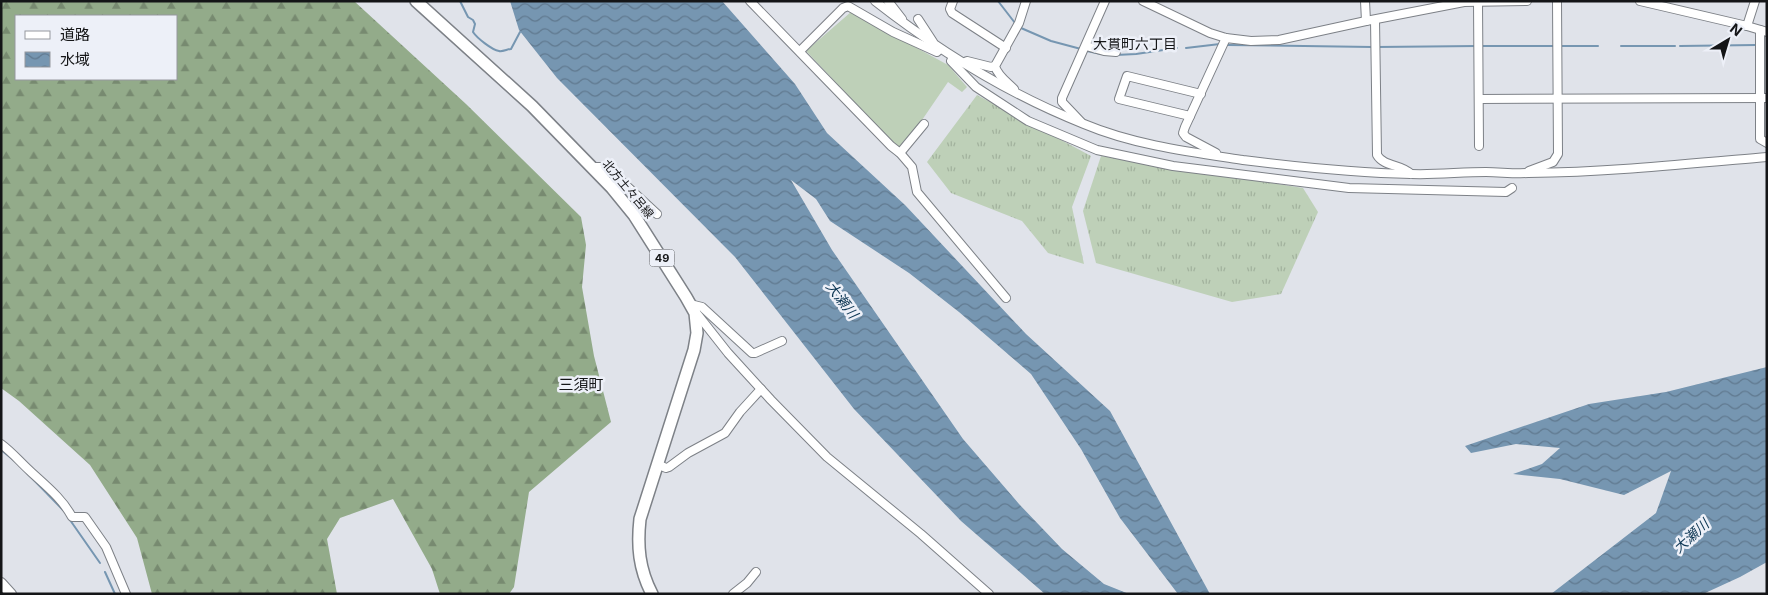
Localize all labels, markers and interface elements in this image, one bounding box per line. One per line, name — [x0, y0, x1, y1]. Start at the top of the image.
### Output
legend — [15, 15, 178, 80]
north arrow — [1703, 15, 1753, 65]
text: N — [1727, 19, 1746, 39]
text: 道路 — [60, 25, 90, 44]
district label: 大貫町六丁目 — [1093, 35, 1177, 52]
text: 水域 — [60, 50, 90, 69]
street label: 北方土々呂線 — [599, 156, 657, 221]
road number: 49 — [650, 250, 674, 266]
water label: 大瀬川 — [823, 278, 863, 323]
district label: 三須町 — [558, 375, 604, 394]
water label: 大瀬川 — [1669, 514, 1713, 556]

